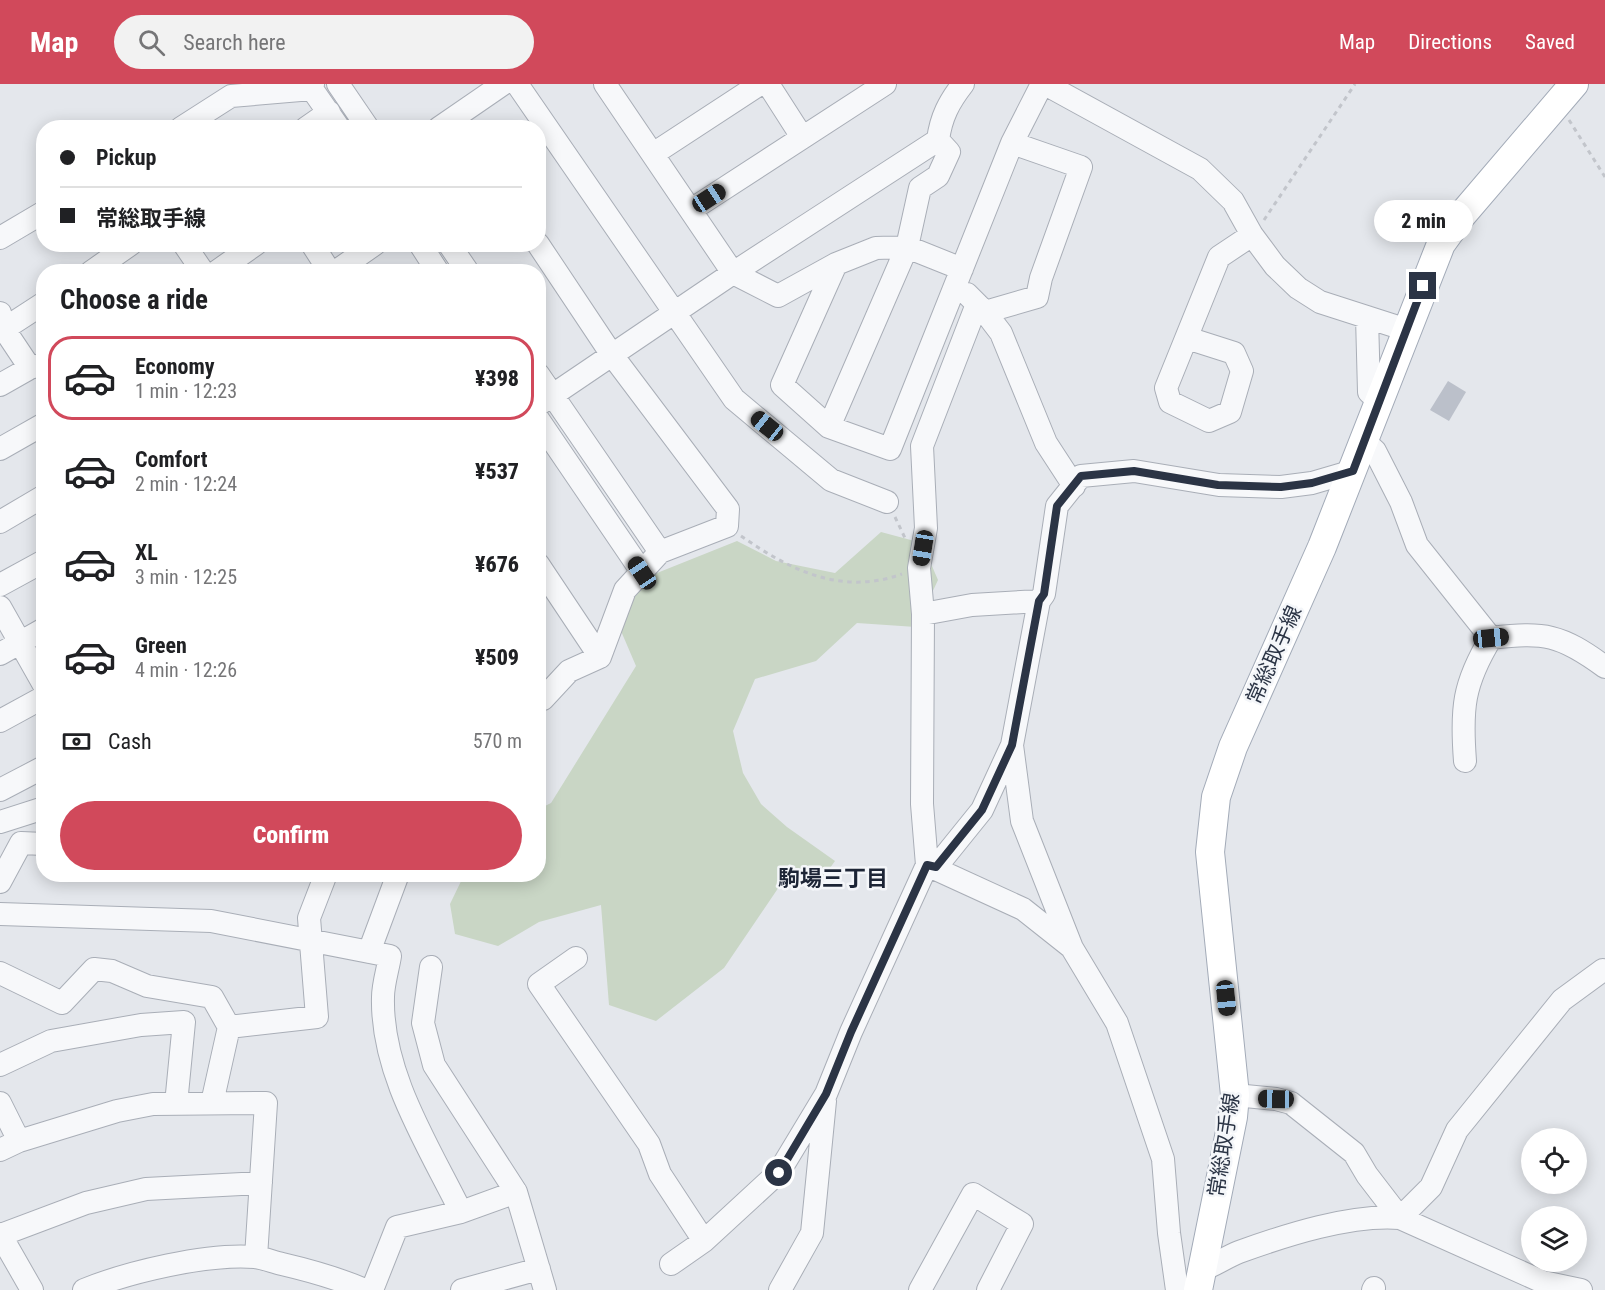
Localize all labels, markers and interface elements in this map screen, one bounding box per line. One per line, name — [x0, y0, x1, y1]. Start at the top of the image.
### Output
search box — [114, 15, 534, 69]
text: Map — [30, 26, 78, 59]
icon: search — [135, 26, 168, 59]
text: Search here — [183, 30, 286, 55]
text: Map — [1339, 30, 1375, 54]
text: Directions — [1408, 30, 1492, 54]
text: Saved — [1525, 30, 1575, 54]
text: Pickup — [96, 145, 156, 170]
car — [689, 181, 729, 215]
callout: 2 min — [1374, 199, 1472, 241]
text: 常総取手線 — [96, 206, 206, 231]
text: 2 min — [1401, 209, 1446, 233]
route end — [1409, 272, 1436, 299]
text: Choose a ride — [60, 284, 208, 316]
icon: car — [63, 351, 117, 405]
text: Economy — [135, 354, 215, 379]
text: ¥398 — [475, 366, 519, 391]
text: 1 min · 12:23 — [135, 379, 237, 403]
car — [747, 408, 787, 444]
icon: car — [63, 444, 117, 498]
text: Comfort — [135, 447, 208, 472]
text: ¥537 — [475, 459, 519, 484]
text: 2 min · 12:24 — [135, 472, 237, 496]
car — [911, 529, 935, 567]
icon: car — [63, 537, 117, 591]
text: XL — [135, 540, 158, 565]
text: ¥676 — [475, 552, 519, 577]
car — [624, 553, 660, 593]
text: 3 min · 12:25 — [135, 565, 237, 589]
street label: 常総取手線 — [1242, 602, 1306, 708]
car — [1472, 627, 1510, 649]
icon: car — [63, 630, 117, 684]
text: Green — [135, 633, 187, 658]
text: ¥509 — [475, 645, 519, 670]
text: 4 min · 12:26 — [135, 658, 237, 682]
icon: cash — [60, 725, 93, 758]
text: Cash — [108, 729, 152, 754]
text: 570 m — [473, 729, 522, 753]
button: Confirm — [60, 801, 522, 870]
district label: 駒場三丁目 — [778, 866, 888, 891]
car — [1215, 979, 1237, 1017]
car — [1258, 1090, 1294, 1108]
street label: 常総取手線 — [1204, 1091, 1244, 1199]
map controls — [1521, 1128, 1587, 1272]
button: locate — [1521, 1128, 1587, 1194]
route start — [765, 1159, 792, 1186]
button: layers — [1521, 1206, 1587, 1272]

